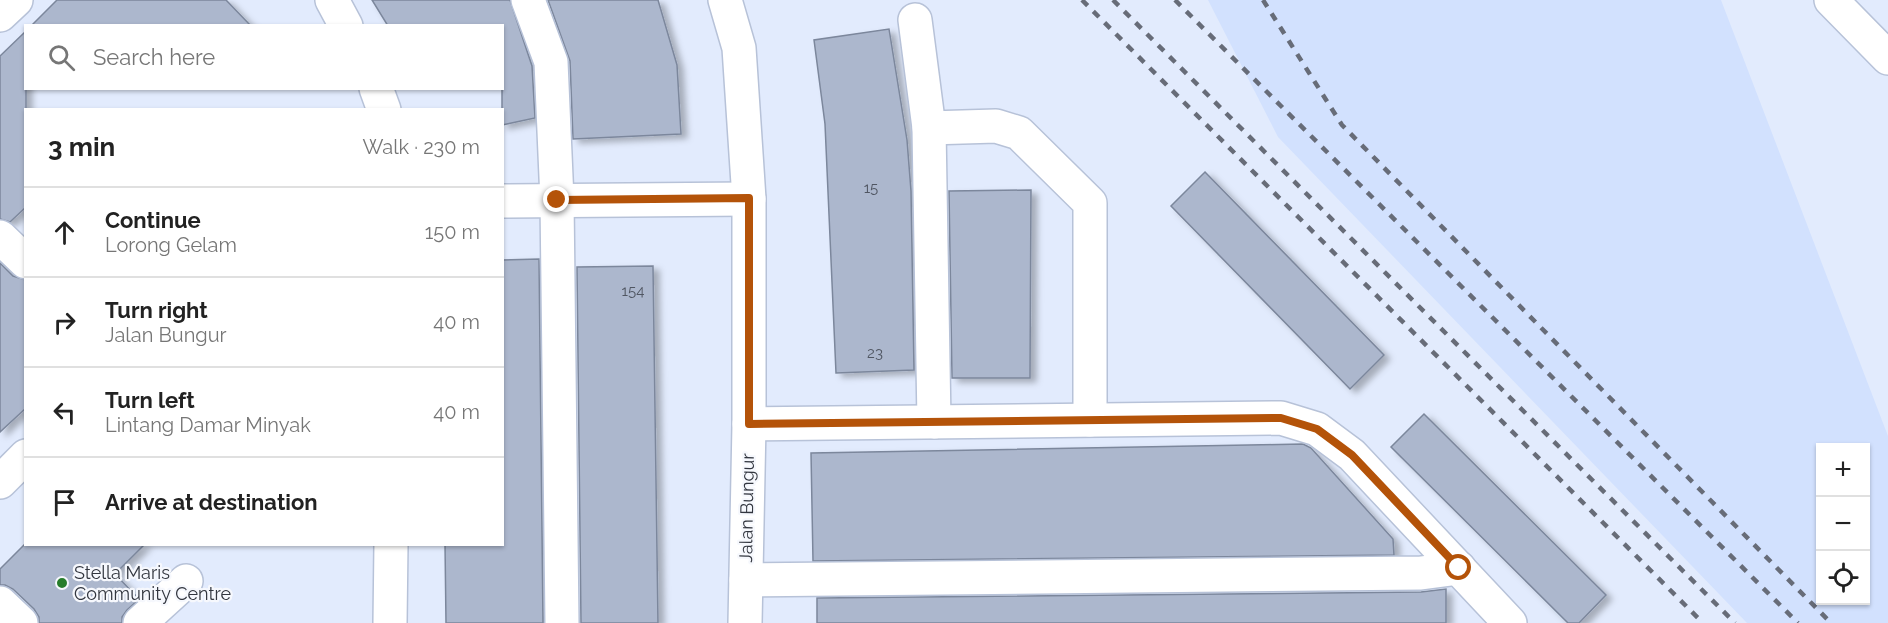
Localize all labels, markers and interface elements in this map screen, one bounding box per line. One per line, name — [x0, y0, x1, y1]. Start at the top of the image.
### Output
search box — [24, 24, 504, 90]
icon: search — [45, 41, 78, 74]
text: Search here — [93, 44, 215, 70]
text: 3 min — [48, 132, 115, 162]
text: Walk · 230 m — [362, 135, 480, 159]
house number: 15 — [864, 179, 878, 197]
route end — [543, 186, 569, 212]
text: Continue — [105, 207, 201, 233]
icon: ahead — [48, 216, 81, 249]
text: 150 m — [425, 220, 480, 244]
text: Lorong Gelam — [105, 233, 237, 257]
house number: 154 — [622, 282, 644, 300]
text: Turn right — [105, 297, 208, 323]
icon: right — [48, 306, 81, 339]
text: 40 m — [433, 310, 480, 334]
text: Jalan Bungur — [105, 323, 227, 347]
house number: 23 — [867, 344, 883, 362]
text: Turn left — [105, 387, 195, 413]
icon: left — [48, 396, 81, 429]
text: 40 m — [433, 400, 480, 424]
text: Lintang Damar Minyak — [105, 413, 311, 437]
map controls — [1816, 443, 1870, 605]
button: + — [1816, 443, 1870, 497]
street label: Jalan Bungur — [735, 452, 758, 563]
icon: arrive — [48, 486, 81, 519]
text: Arrive at destination — [105, 489, 318, 515]
button: − — [1816, 497, 1870, 551]
button: locate — [1816, 551, 1870, 605]
route start — [1445, 554, 1471, 580]
place label: Stella Maris Community Centre — [74, 562, 232, 604]
marker: Stella Maris Community Centre — [55, 576, 69, 590]

